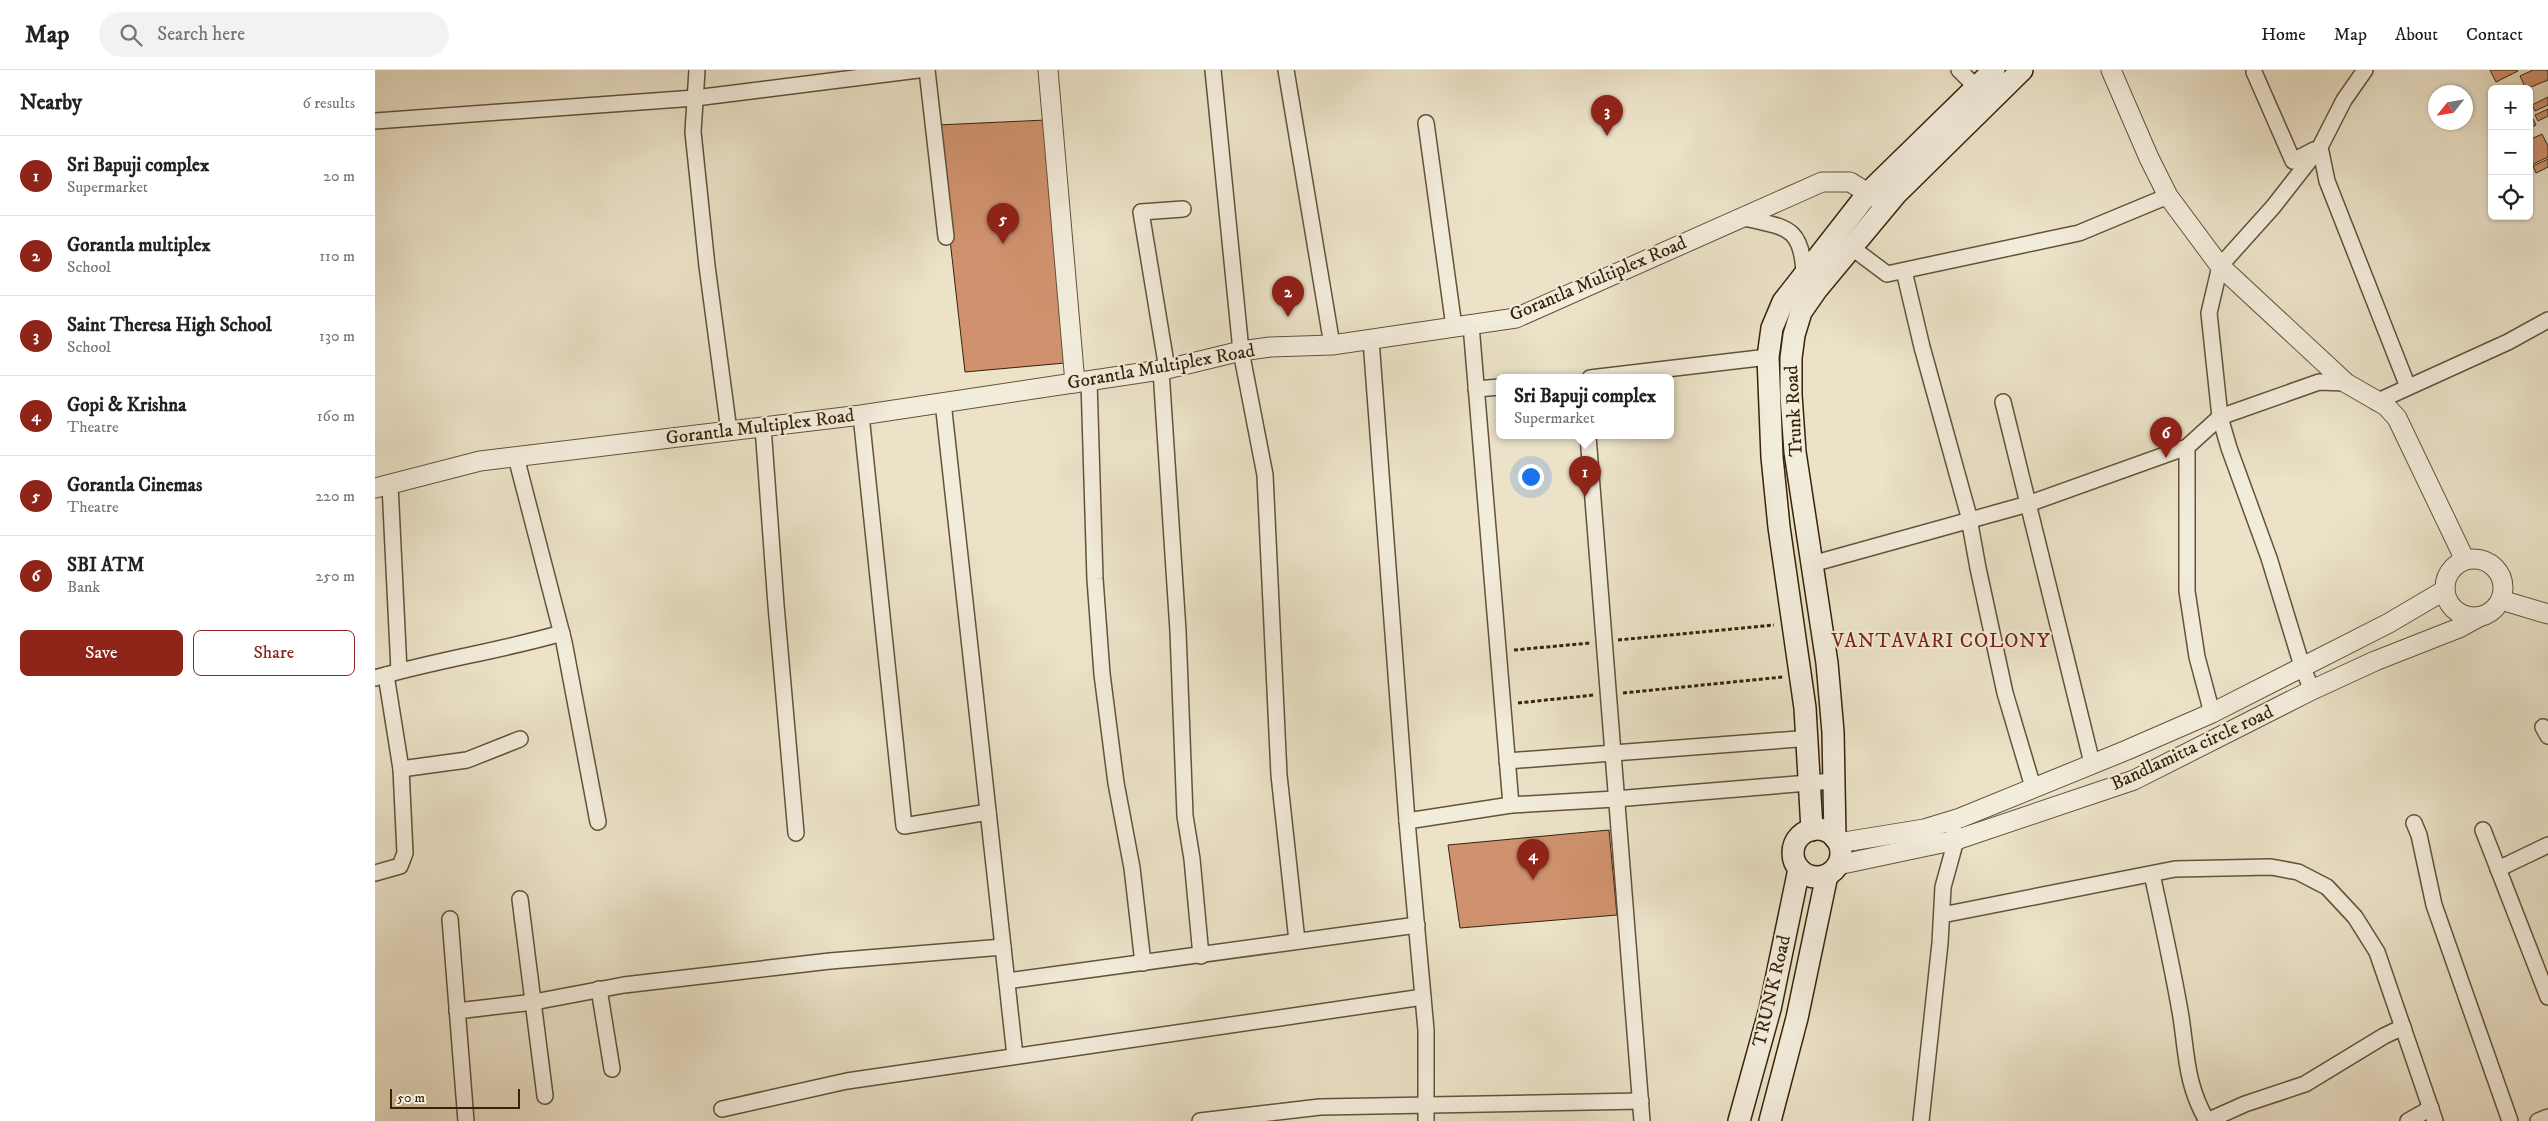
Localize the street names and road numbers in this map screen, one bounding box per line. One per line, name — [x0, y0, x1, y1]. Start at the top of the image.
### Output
street label: Gorantla Multiplex Road — [1506, 231, 1690, 327]
street label: Gorantla Multiplex Road — [1065, 339, 1257, 395]
street label: Trunk Road — [1780, 364, 1808, 457]
street label: Gorantla Multiplex Road — [664, 404, 856, 450]
street label: Bandlamitta circle road — [2107, 700, 2277, 796]
street label: TRUNK Road — [1748, 932, 1796, 1049]

